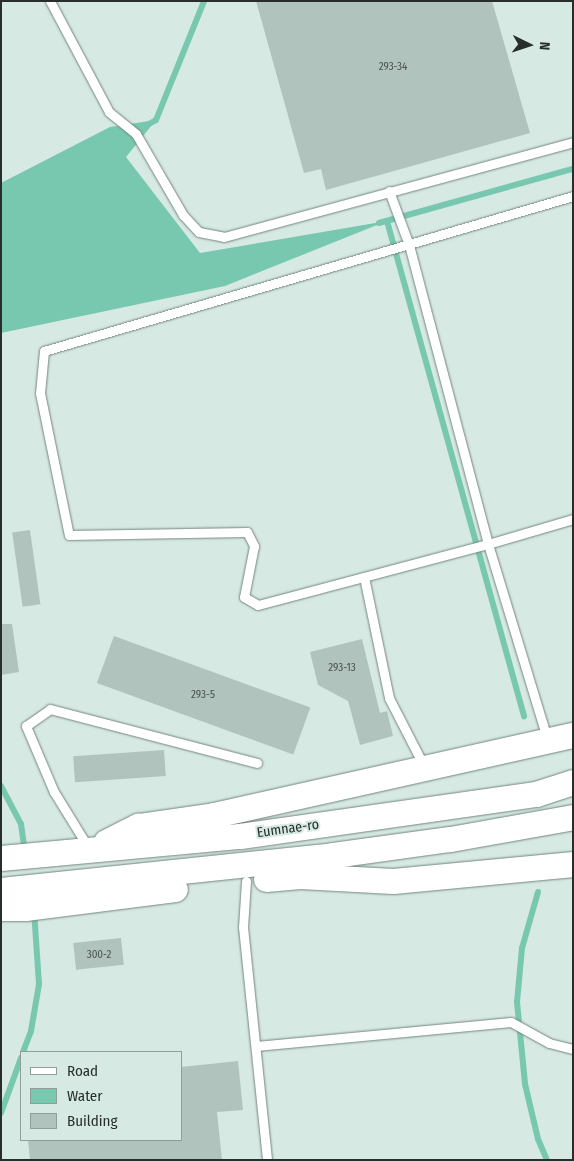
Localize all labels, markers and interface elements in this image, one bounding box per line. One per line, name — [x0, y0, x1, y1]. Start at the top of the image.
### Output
north arrow — [504, 20, 554, 70]
text: N — [536, 41, 553, 51]
house number: 293-34 — [379, 60, 407, 74]
house number: 293-13 — [328, 661, 356, 675]
house number: 293-5 — [191, 688, 215, 702]
street label: Eumnae-ro — [256, 816, 320, 842]
house number: 300-2 — [87, 948, 111, 962]
legend — [20, 1051, 182, 1141]
text: Road — [67, 1062, 98, 1080]
text: Water — [67, 1087, 102, 1105]
text: Building — [67, 1112, 118, 1130]

